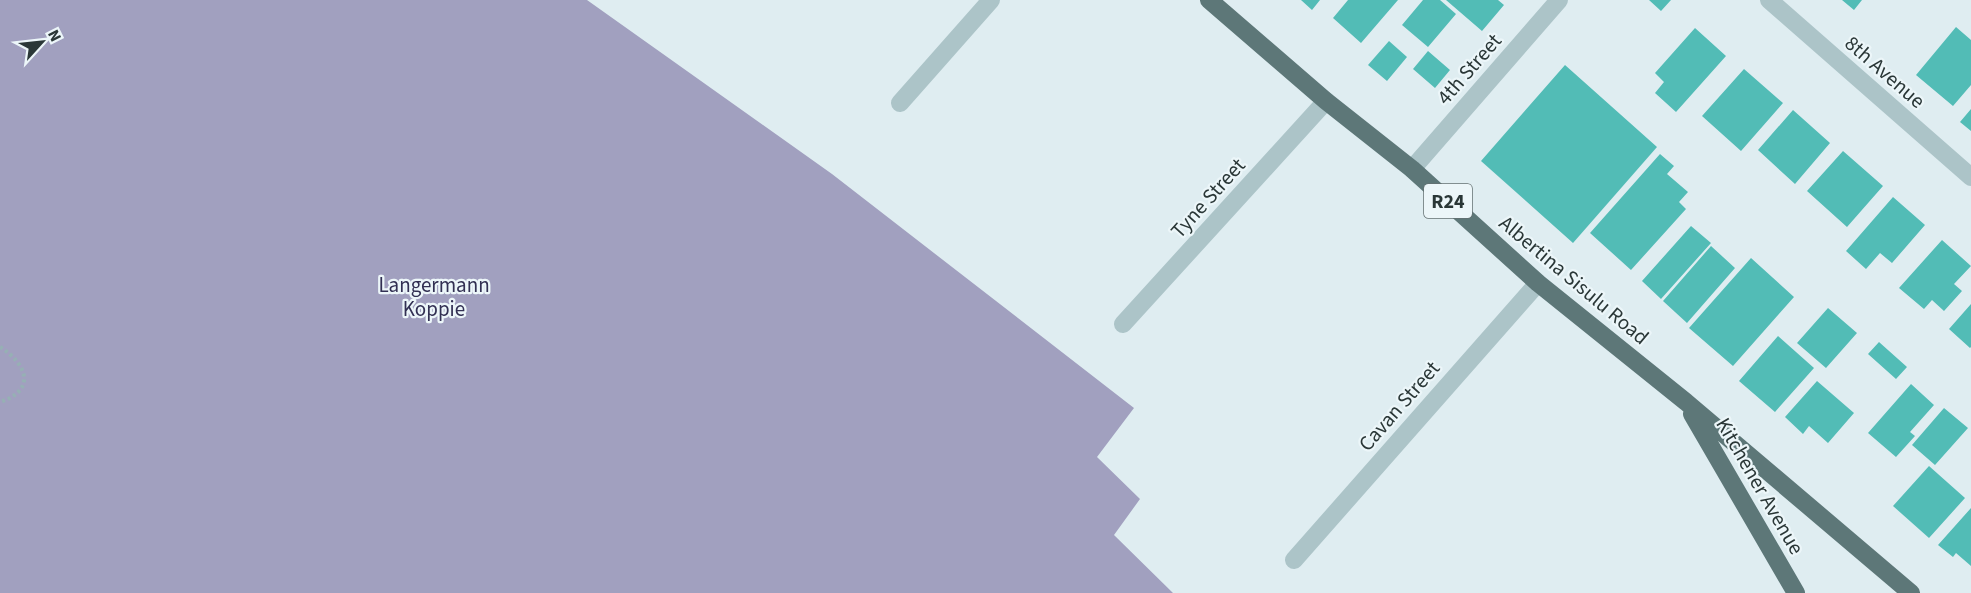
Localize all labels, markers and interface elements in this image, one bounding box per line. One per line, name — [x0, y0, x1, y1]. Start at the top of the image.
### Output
north arrow — [12, 12, 72, 72]
text: N — [42, 26, 67, 45]
street label: 4th Street — [1430, 27, 1508, 111]
street label: 8th Avenue — [1838, 29, 1932, 115]
street label: Tyne Street — [1164, 151, 1252, 245]
road number: R24 — [1424, 184, 1472, 218]
street label: Albertina Sisulu Road — [1493, 208, 1655, 352]
park label: Langermann Koppie — [378, 270, 490, 324]
street label: Cavan Street — [1351, 354, 1447, 458]
street label: Kitchener Avenue — [1709, 412, 1811, 560]

